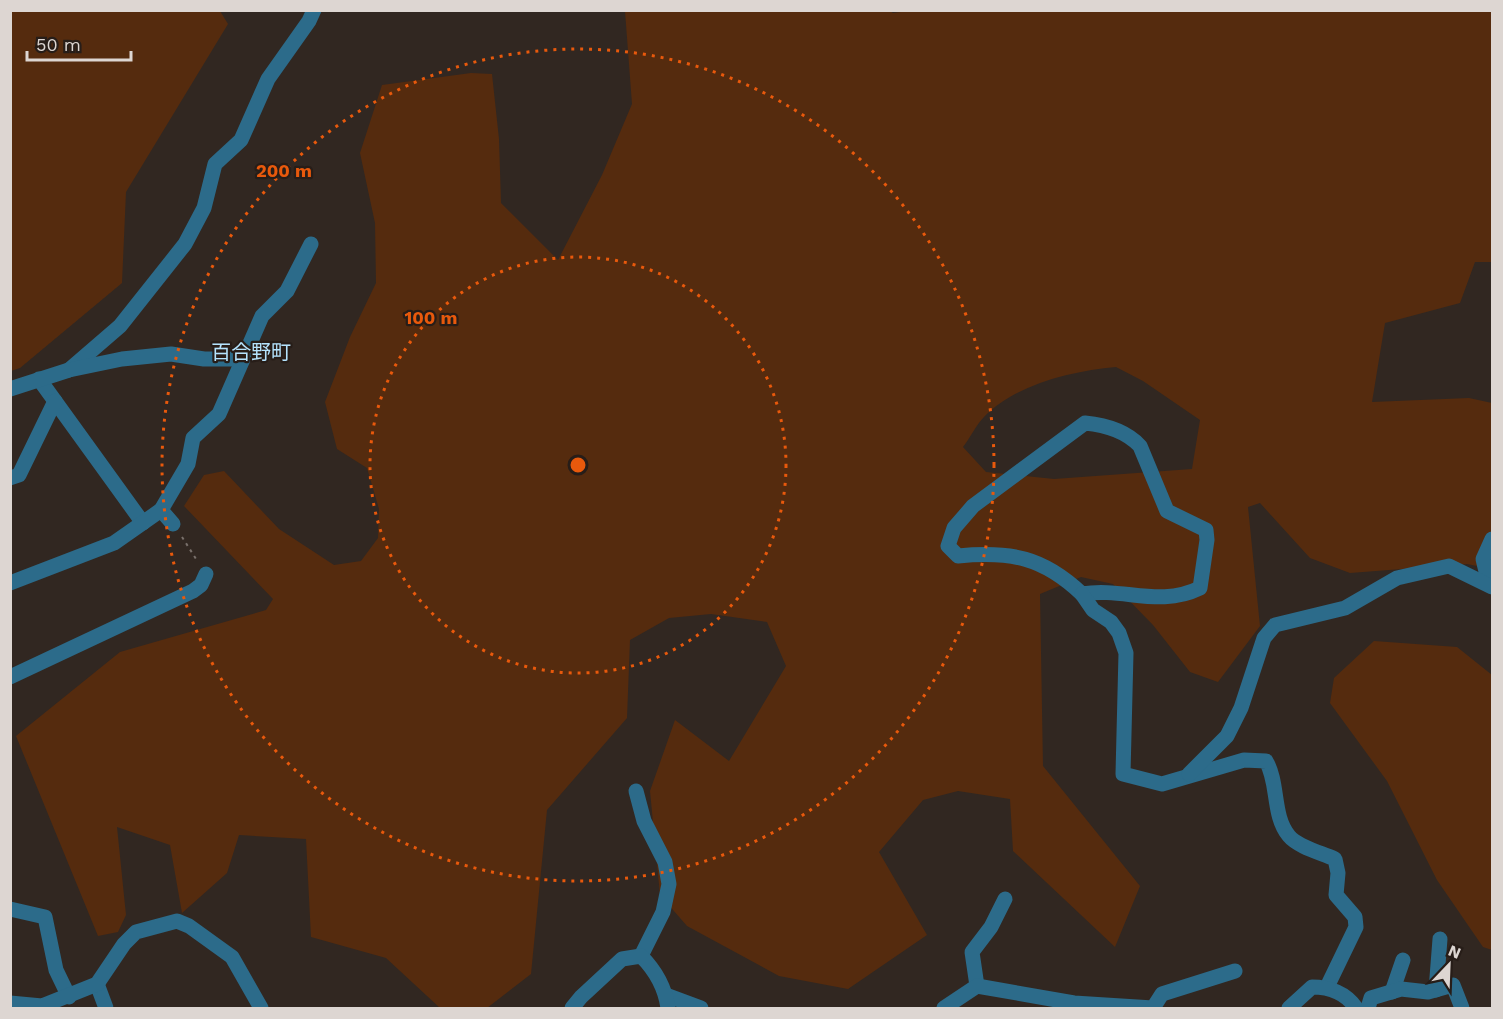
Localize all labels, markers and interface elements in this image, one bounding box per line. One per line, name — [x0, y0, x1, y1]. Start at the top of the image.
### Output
scale bar — [27, 24, 130, 62]
text: 50 m — [36, 34, 81, 55]
text: 200 m — [256, 160, 312, 181]
text: 100 m — [404, 307, 458, 328]
district label: 百合野町 — [211, 340, 291, 364]
centre of rings — [568, 455, 588, 475]
north arrow — [1419, 935, 1479, 995]
text: N — [1445, 941, 1464, 963]

